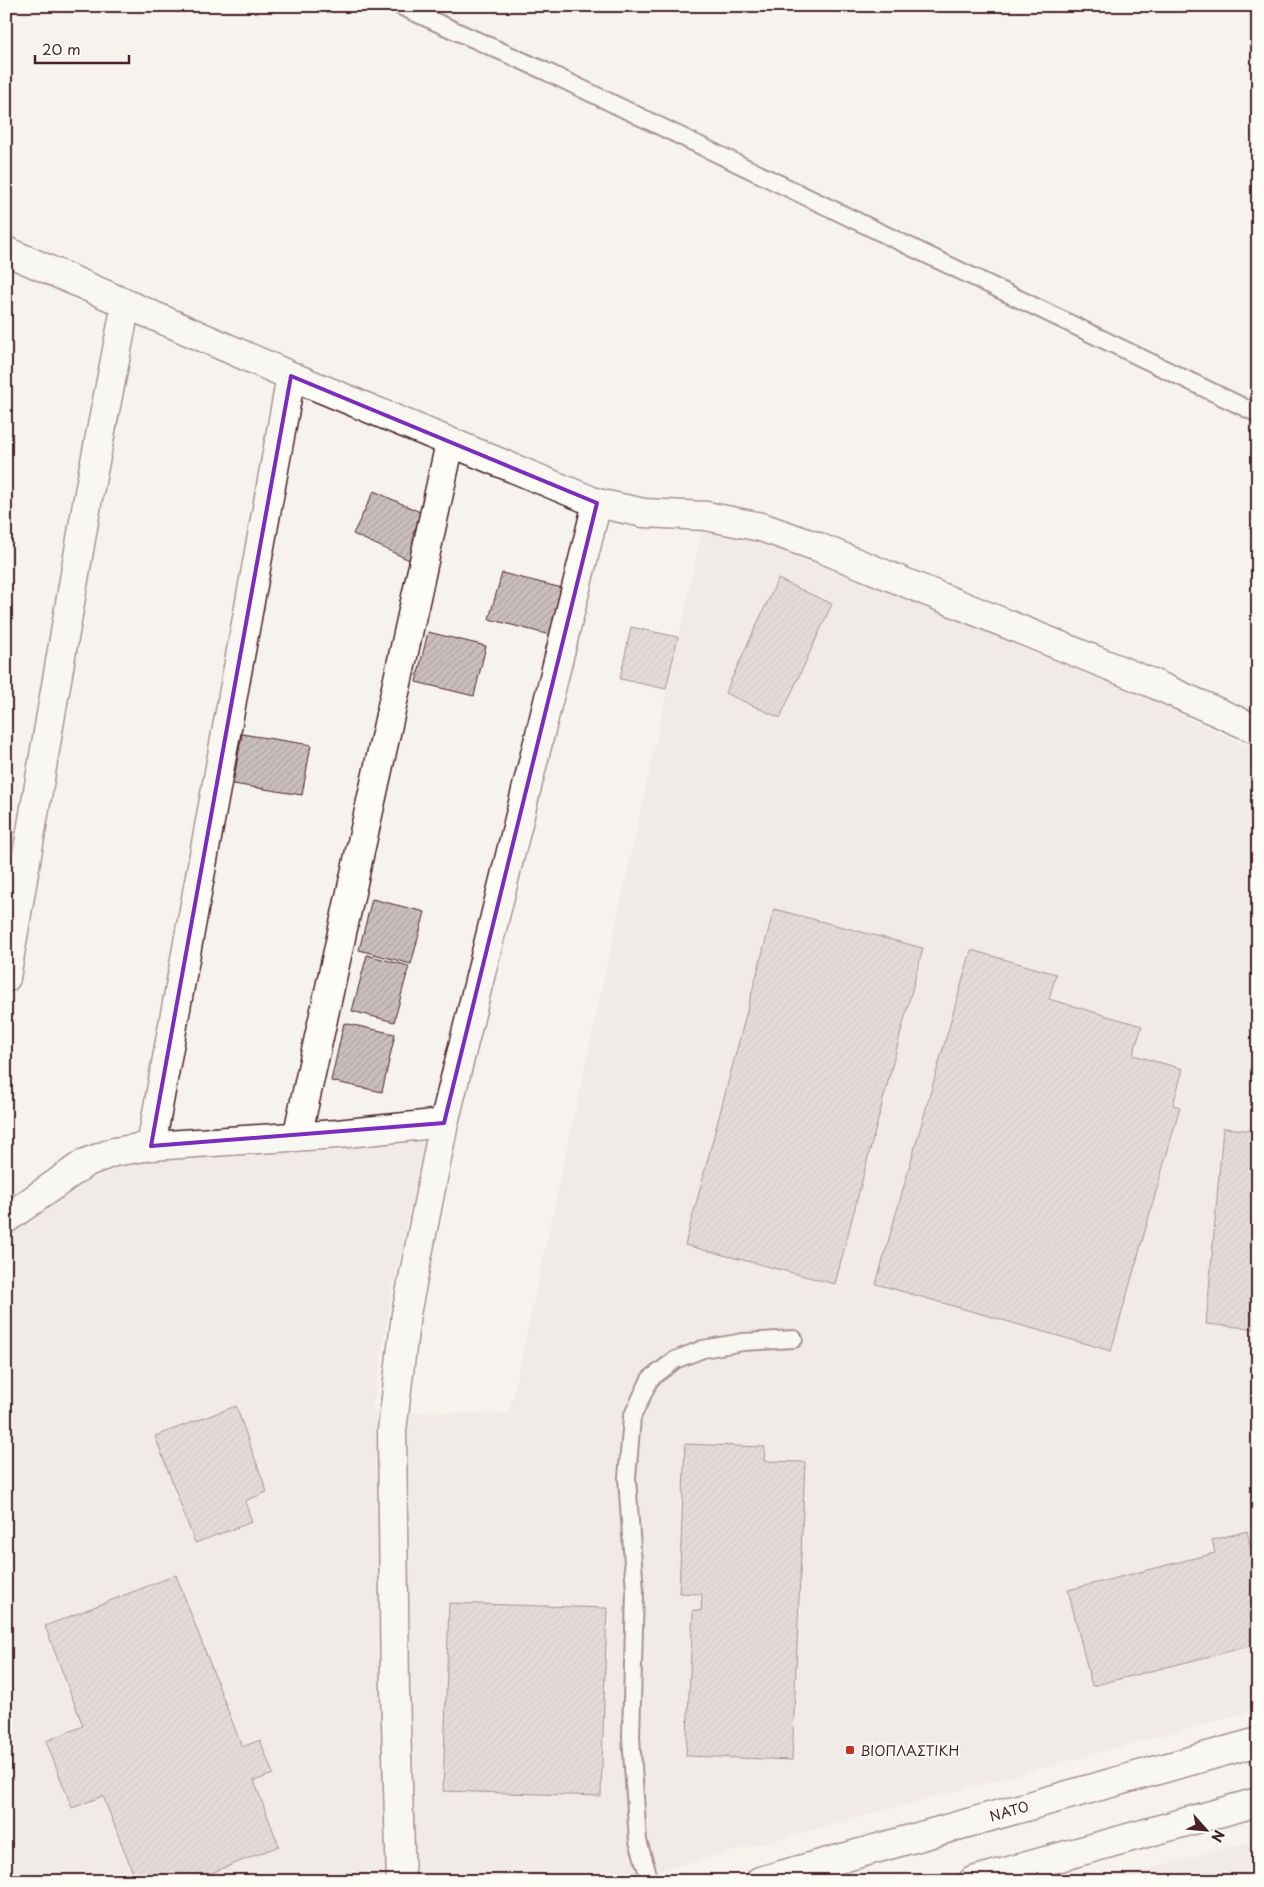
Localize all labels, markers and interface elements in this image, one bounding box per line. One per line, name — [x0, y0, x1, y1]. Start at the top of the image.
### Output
scale bar — [35, 32, 129, 64]
text: 20 m — [42, 37, 81, 60]
place label: ΒΙΟΠΛΑΣΤΙΚΗ — [860, 1740, 959, 1761]
marker: ΒΙΟΠΛΑΣΤΙΚΗ — [844, 1744, 856, 1756]
street label: ΝΑΤΟ — [987, 1795, 1031, 1827]
north arrow — [1182, 1804, 1232, 1854]
text: N — [1206, 1826, 1230, 1846]

